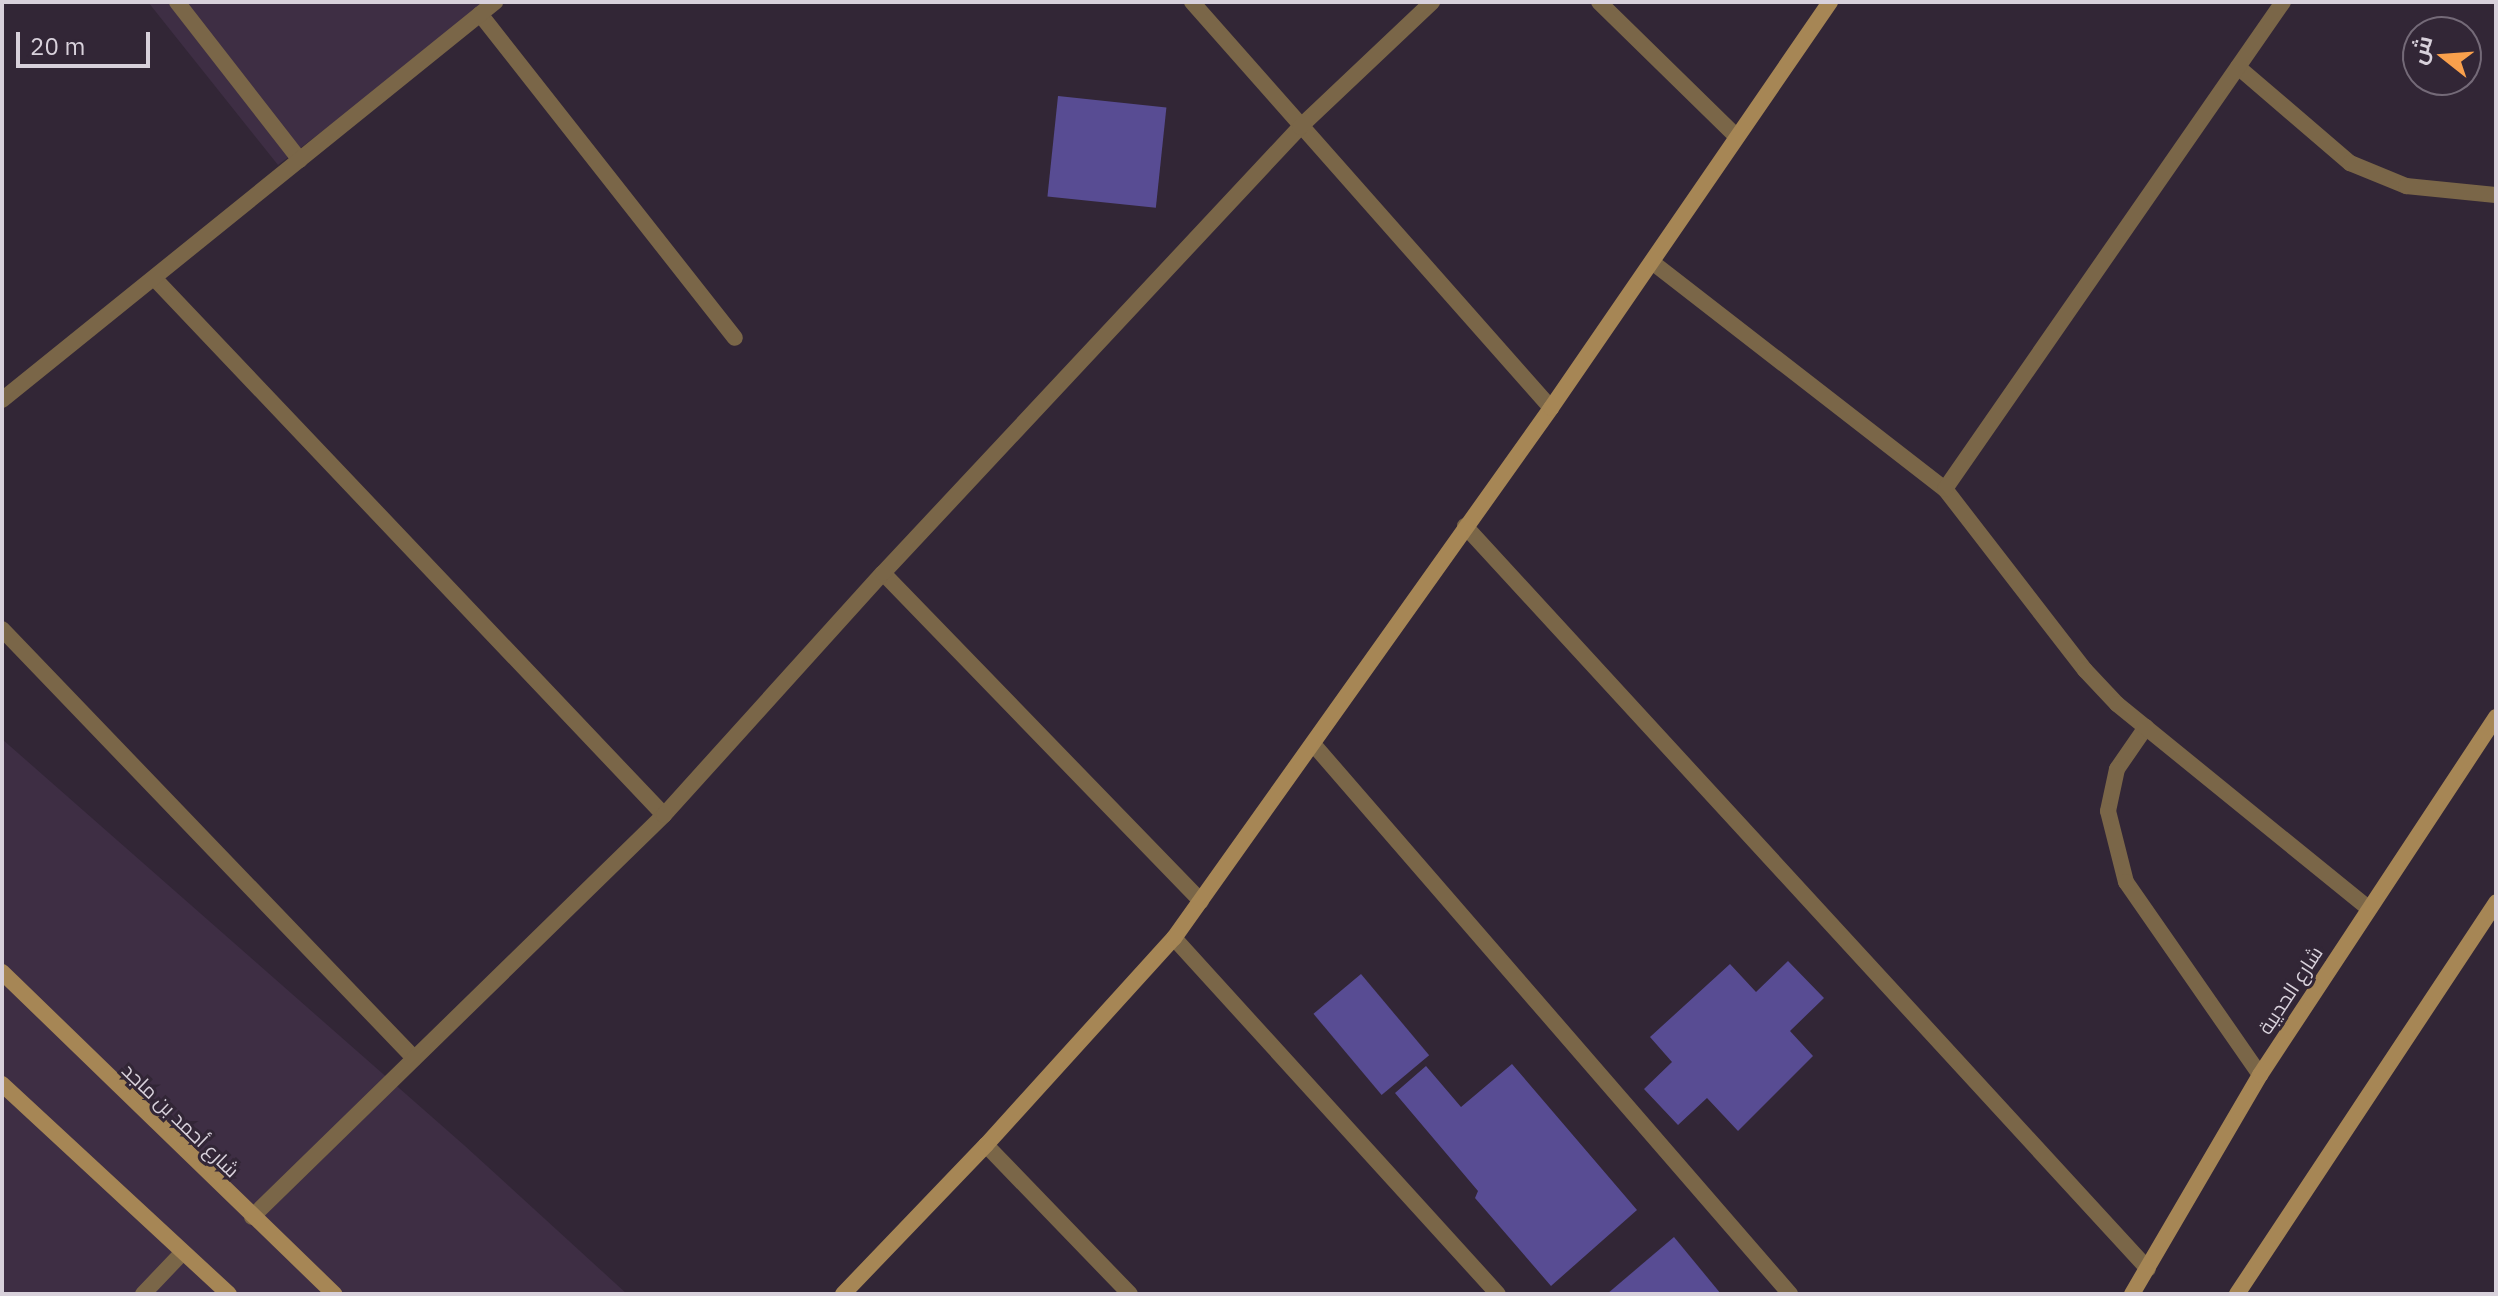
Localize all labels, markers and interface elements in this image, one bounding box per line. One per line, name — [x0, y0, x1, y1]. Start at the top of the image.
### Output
scale bar — [20, 16, 154, 66]
north arrow — [2402, 16, 2482, 96]
text: 20 m — [30, 30, 85, 62]
text: ش — [2402, 32, 2438, 67]
street label: شارع الحديبة — [2253, 942, 2327, 1038]
street label: شارع أحمد بن ماجد — [117, 1058, 245, 1182]

